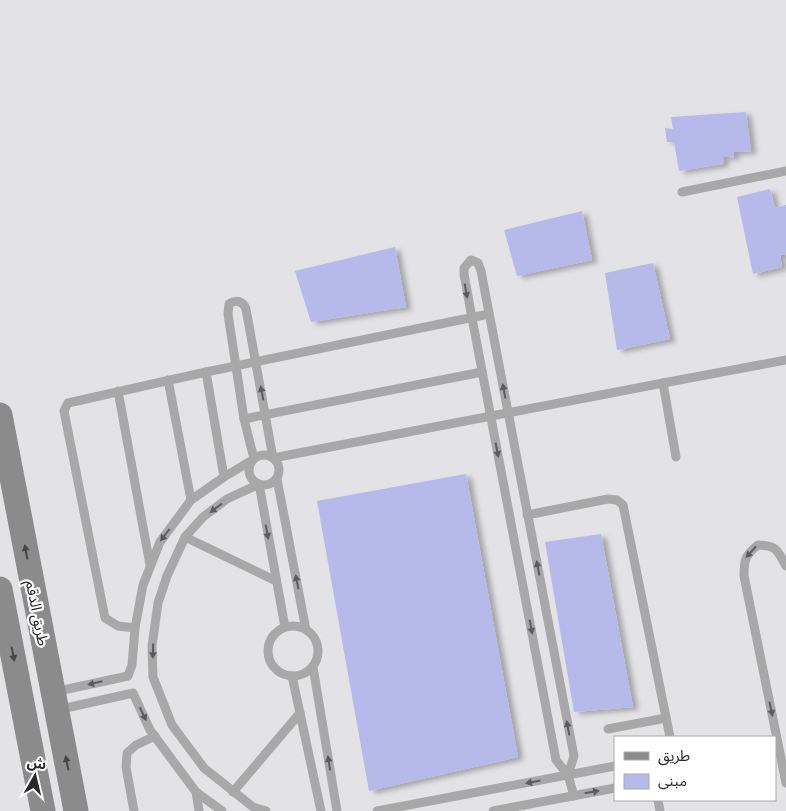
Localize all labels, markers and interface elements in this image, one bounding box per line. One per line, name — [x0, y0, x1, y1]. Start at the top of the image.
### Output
one-way arrow — [463, 283, 471, 299]
one-way arrow — [499, 383, 507, 399]
one-way arrow — [257, 384, 265, 400]
one-way arrow — [494, 443, 502, 459]
one-way arrow — [210, 502, 223, 513]
one-way arrow — [264, 525, 272, 541]
one-way arrow — [159, 528, 170, 541]
one-way arrow — [22, 544, 30, 560]
one-way arrow — [746, 546, 757, 559]
one-way arrow — [533, 560, 541, 576]
one-way arrow — [293, 574, 301, 589]
street label: طريق الدقم — [20, 578, 54, 648]
one-way arrow — [528, 619, 536, 635]
one-way arrow — [148, 643, 156, 659]
one-way arrow — [9, 647, 17, 663]
one-way arrow — [88, 679, 103, 687]
one-way arrow — [767, 702, 775, 717]
one-way arrow — [139, 707, 147, 721]
one-way arrow — [564, 719, 572, 735]
legend — [614, 736, 776, 801]
text: طريق — [658, 745, 690, 766]
north arrow — [10, 751, 60, 801]
text: ش — [26, 752, 48, 773]
one-way arrow — [325, 755, 333, 771]
one-way arrow — [63, 756, 71, 771]
text: مبنى — [658, 770, 687, 790]
one-way arrow — [524, 778, 540, 786]
one-way arrow — [585, 788, 601, 796]

